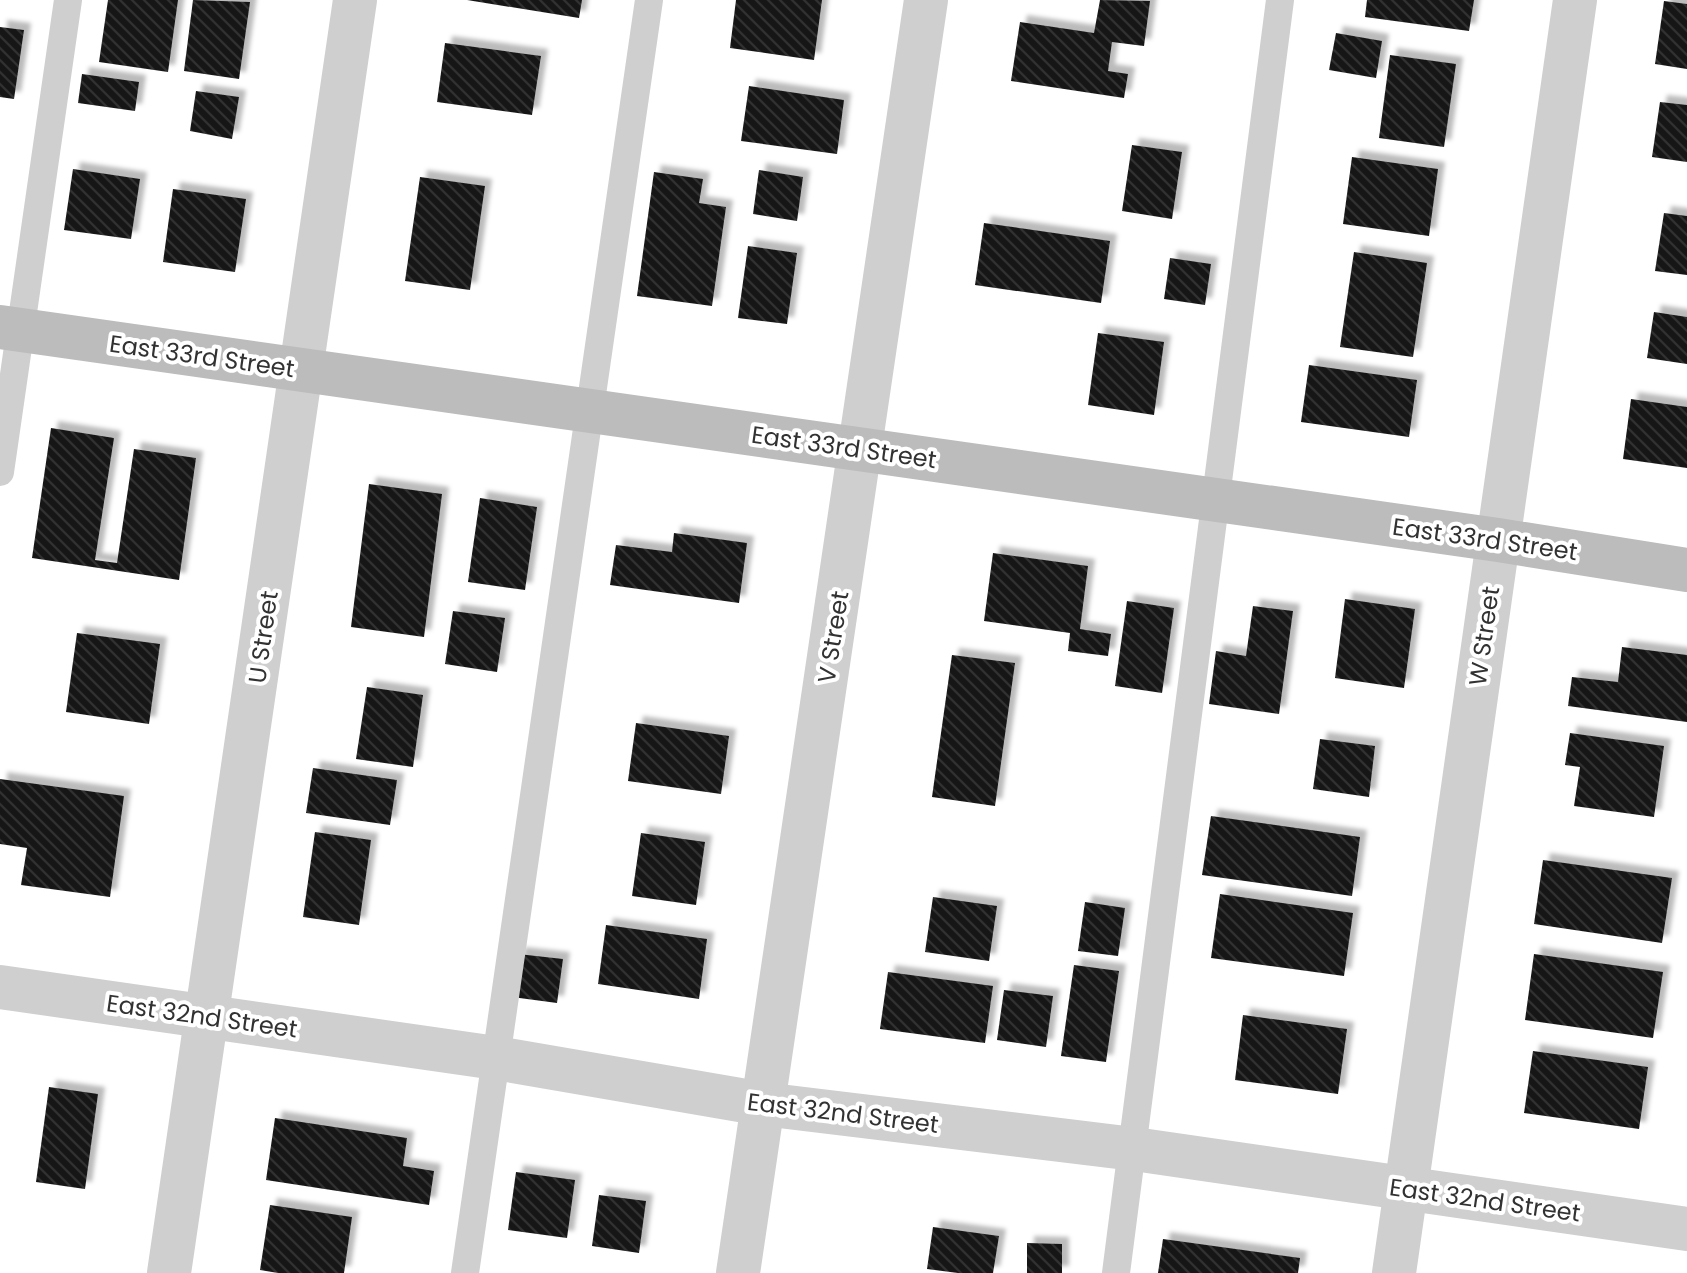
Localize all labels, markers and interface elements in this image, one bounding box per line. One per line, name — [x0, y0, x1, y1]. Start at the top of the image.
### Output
street label: East 33rd Street — [107, 327, 297, 385]
street label: East 33rd Street — [749, 418, 939, 476]
street label: East 33rd Street — [1390, 510, 1580, 568]
street label: W Street — [1461, 584, 1507, 688]
street label: U Street — [240, 589, 286, 685]
street label: V Street — [809, 589, 857, 685]
street label: East 32nd Street — [104, 986, 300, 1046]
street label: East 32nd Street — [745, 1085, 941, 1141]
street label: East 32nd Street — [1387, 1170, 1583, 1230]

